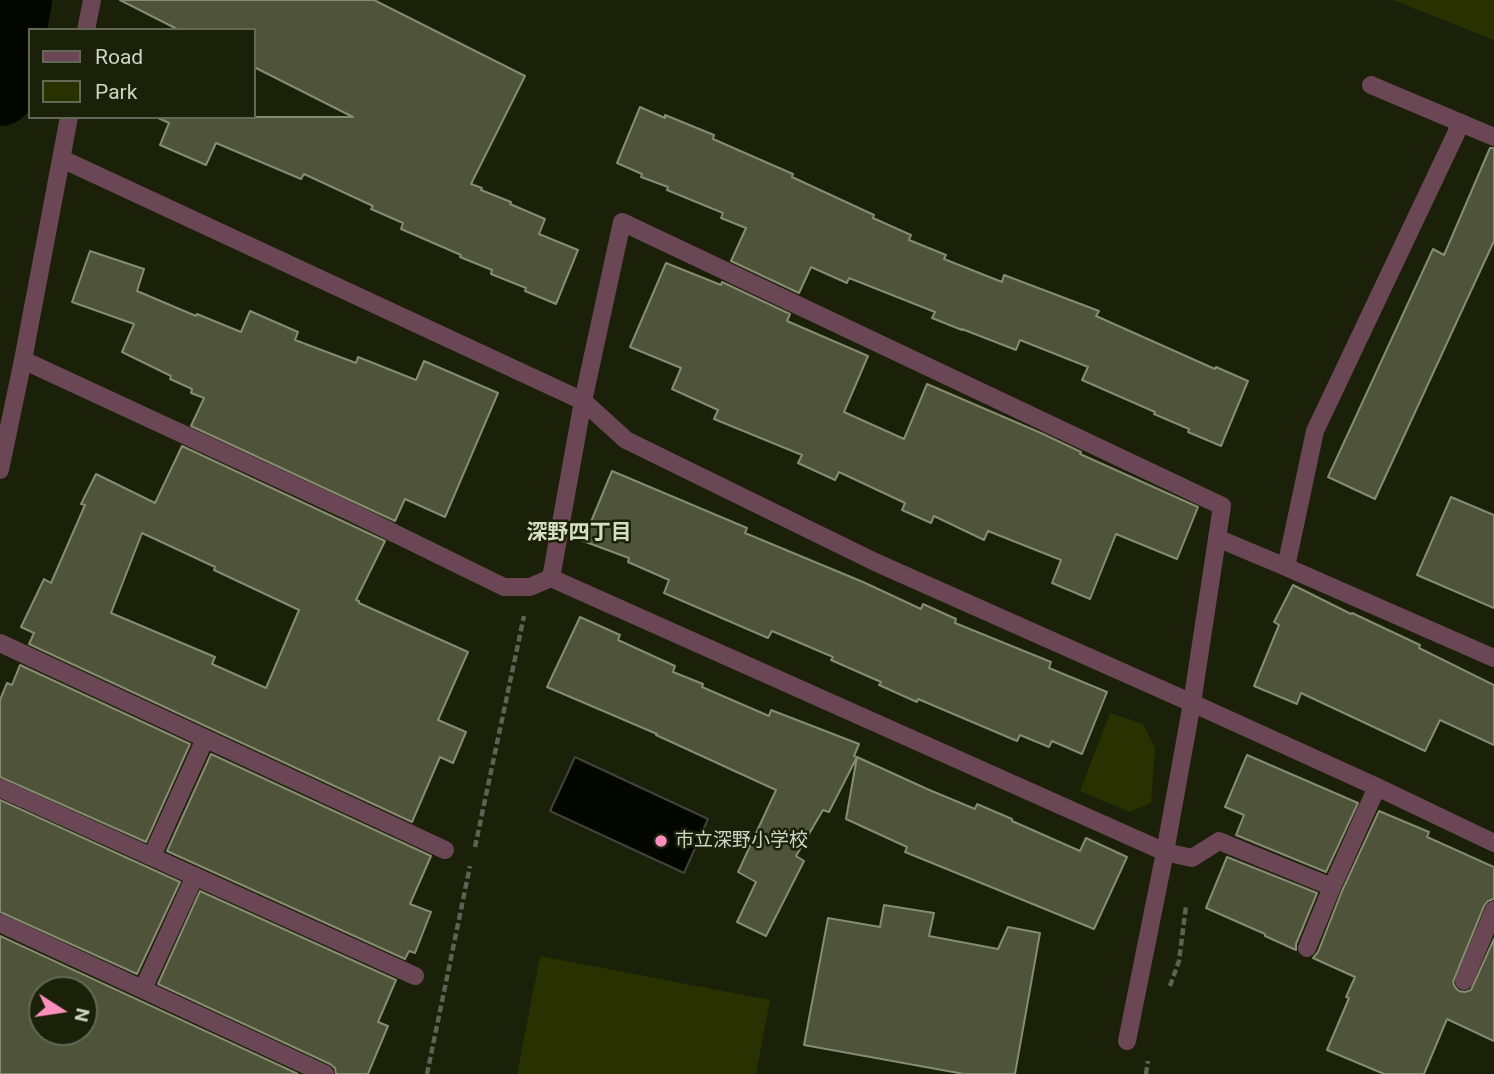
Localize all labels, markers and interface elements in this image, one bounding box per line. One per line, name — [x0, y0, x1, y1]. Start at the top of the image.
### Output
legend — [28, 28, 256, 119]
text: Road — [95, 45, 143, 69]
text: Park — [95, 80, 137, 104]
district label: 深野四丁目 — [527, 521, 631, 547]
place label: 市立深野小学校 — [675, 830, 808, 852]
marker: 市立深野小学校 — [653, 833, 669, 849]
north arrow — [28, 976, 98, 1046]
text: N — [69, 1006, 95, 1024]

